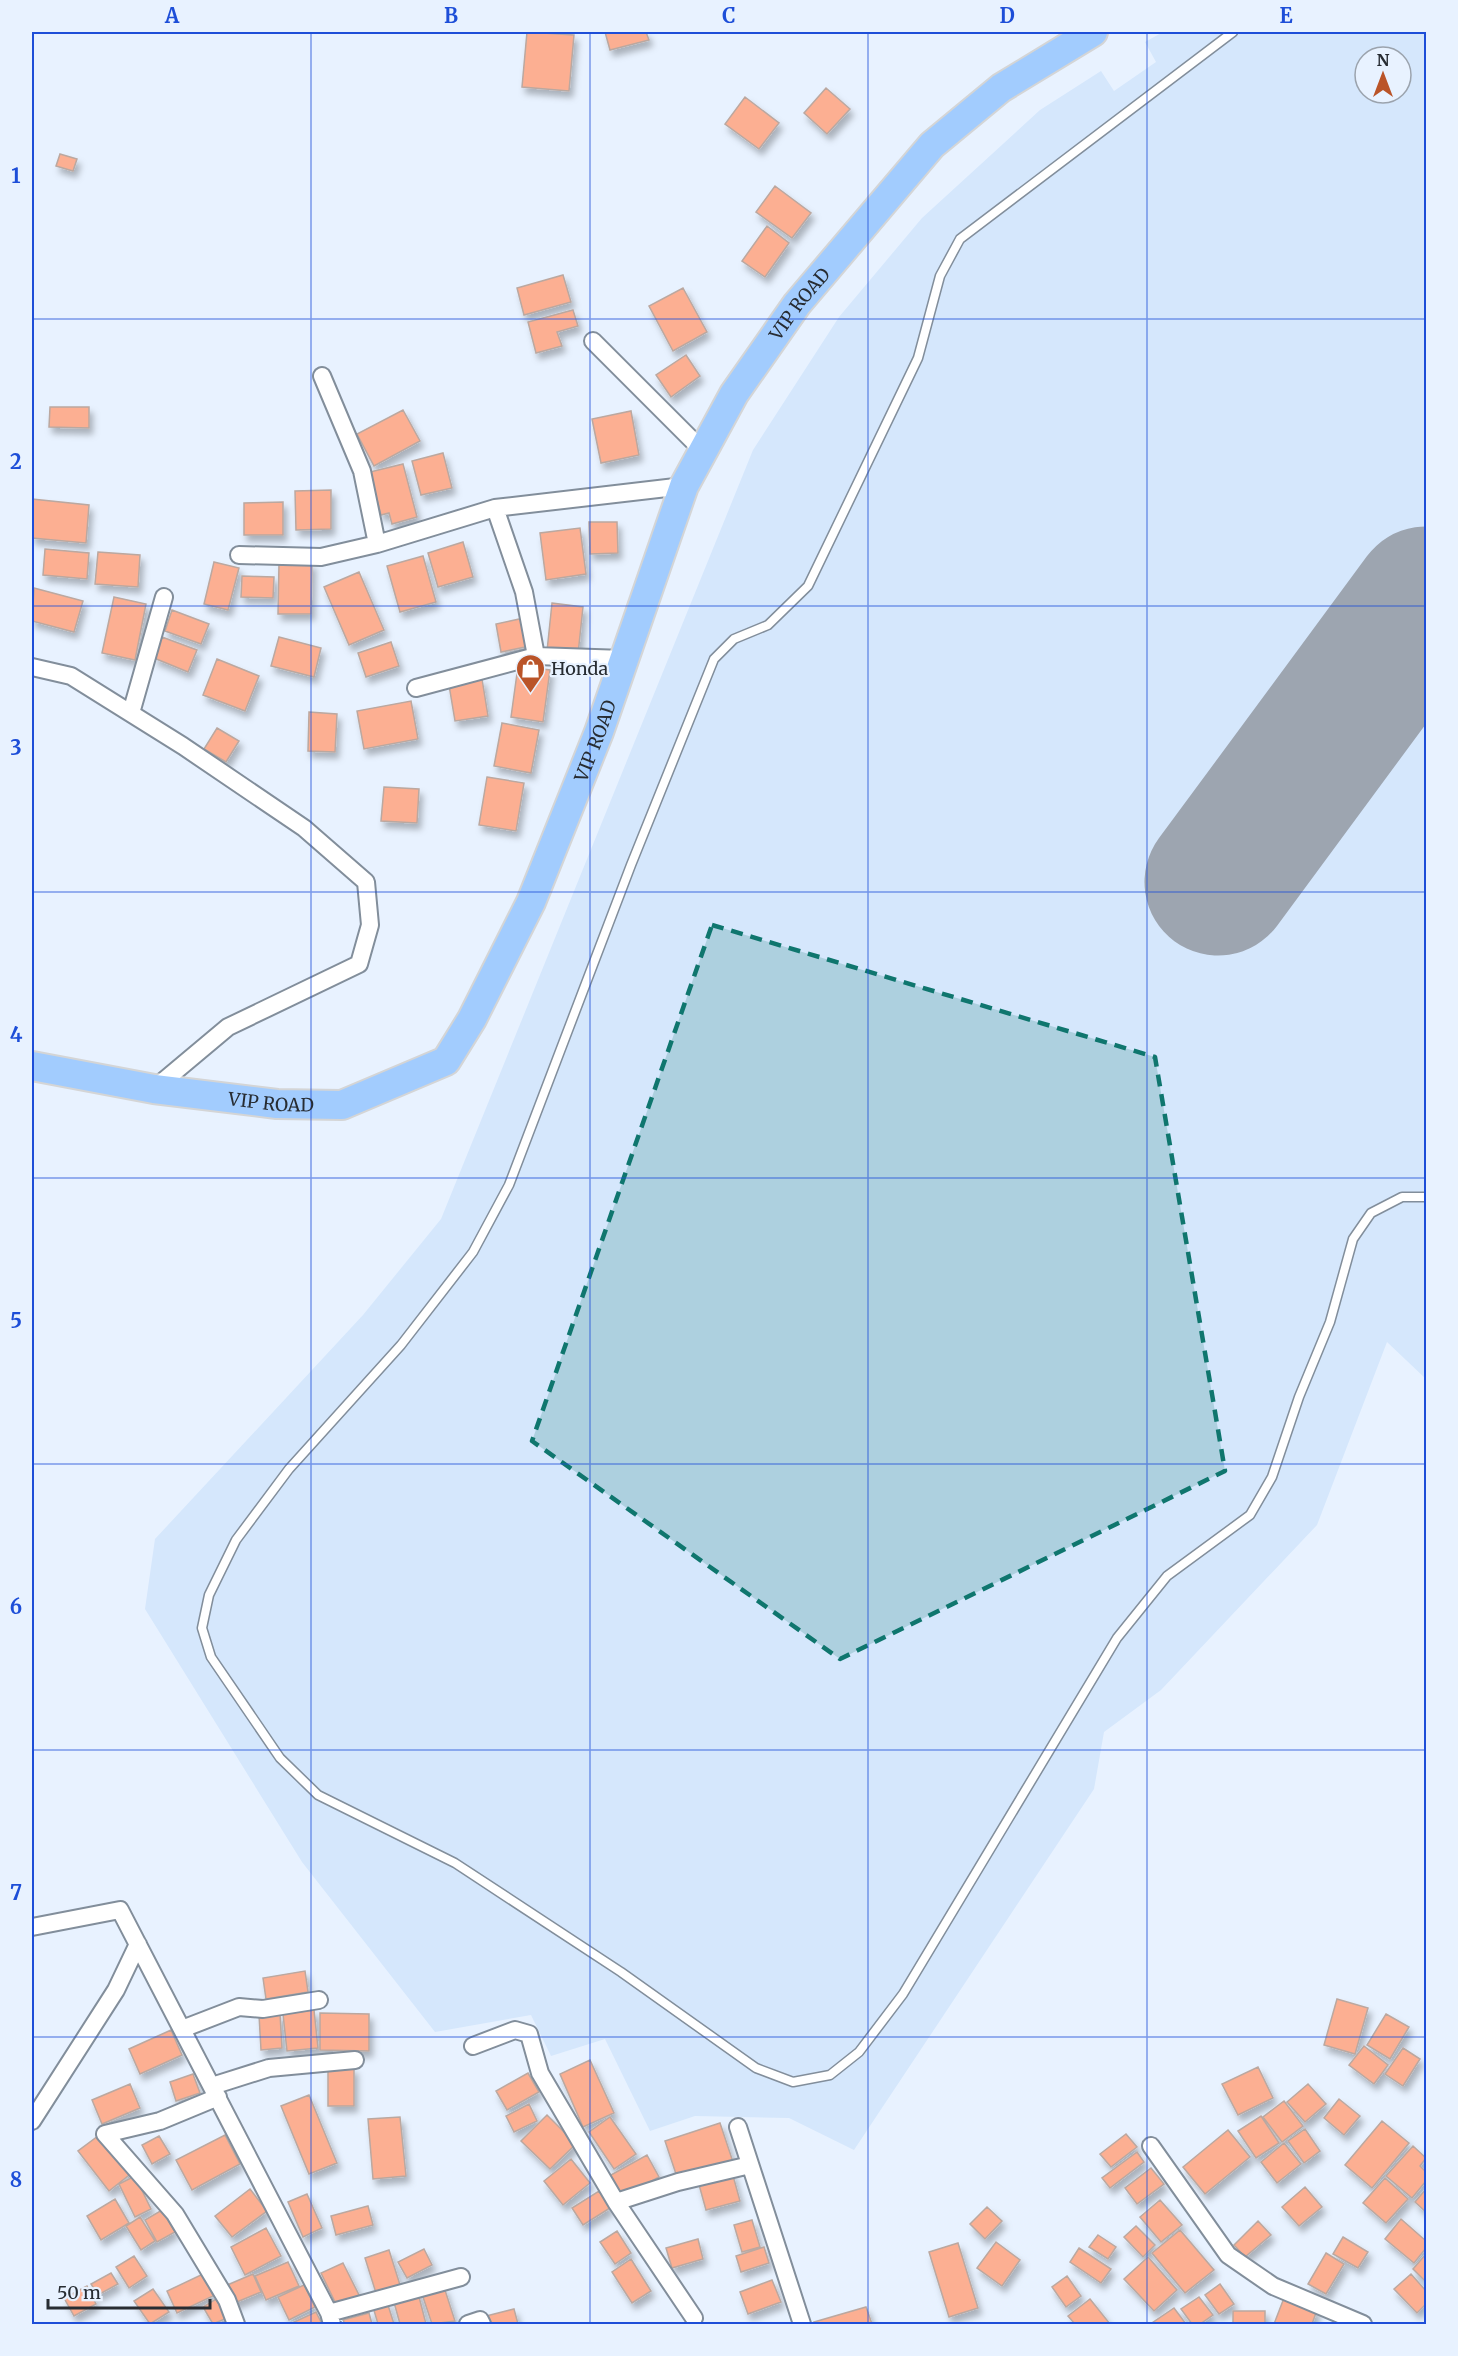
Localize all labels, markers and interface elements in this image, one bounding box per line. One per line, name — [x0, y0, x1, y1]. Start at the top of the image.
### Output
text: A — [164, 3, 180, 28]
text: B — [444, 3, 458, 28]
text: C — [722, 3, 736, 28]
text: D — [999, 3, 1015, 28]
text: E — [1279, 3, 1293, 28]
north arrow — [1353, 45, 1413, 105]
text: N — [1377, 50, 1390, 70]
text: 1 — [11, 163, 21, 188]
street label: VIP ROAD — [763, 263, 835, 345]
text: 2 — [10, 449, 22, 474]
shop icon: Honda — [514, 652, 546, 694]
place label: Honda — [551, 657, 609, 680]
street label: VIP ROAD — [568, 697, 621, 786]
text: 3 — [10, 735, 22, 760]
text: 4 — [10, 1022, 23, 1047]
street label: VIP ROAD — [226, 1087, 314, 1116]
text: 5 — [10, 1308, 22, 1333]
text: 6 — [10, 1594, 22, 1619]
text: 7 — [10, 1880, 22, 1905]
text: 8 — [10, 2167, 22, 2192]
scale bar — [48, 2272, 210, 2310]
text: 50 m — [57, 2281, 101, 2304]

